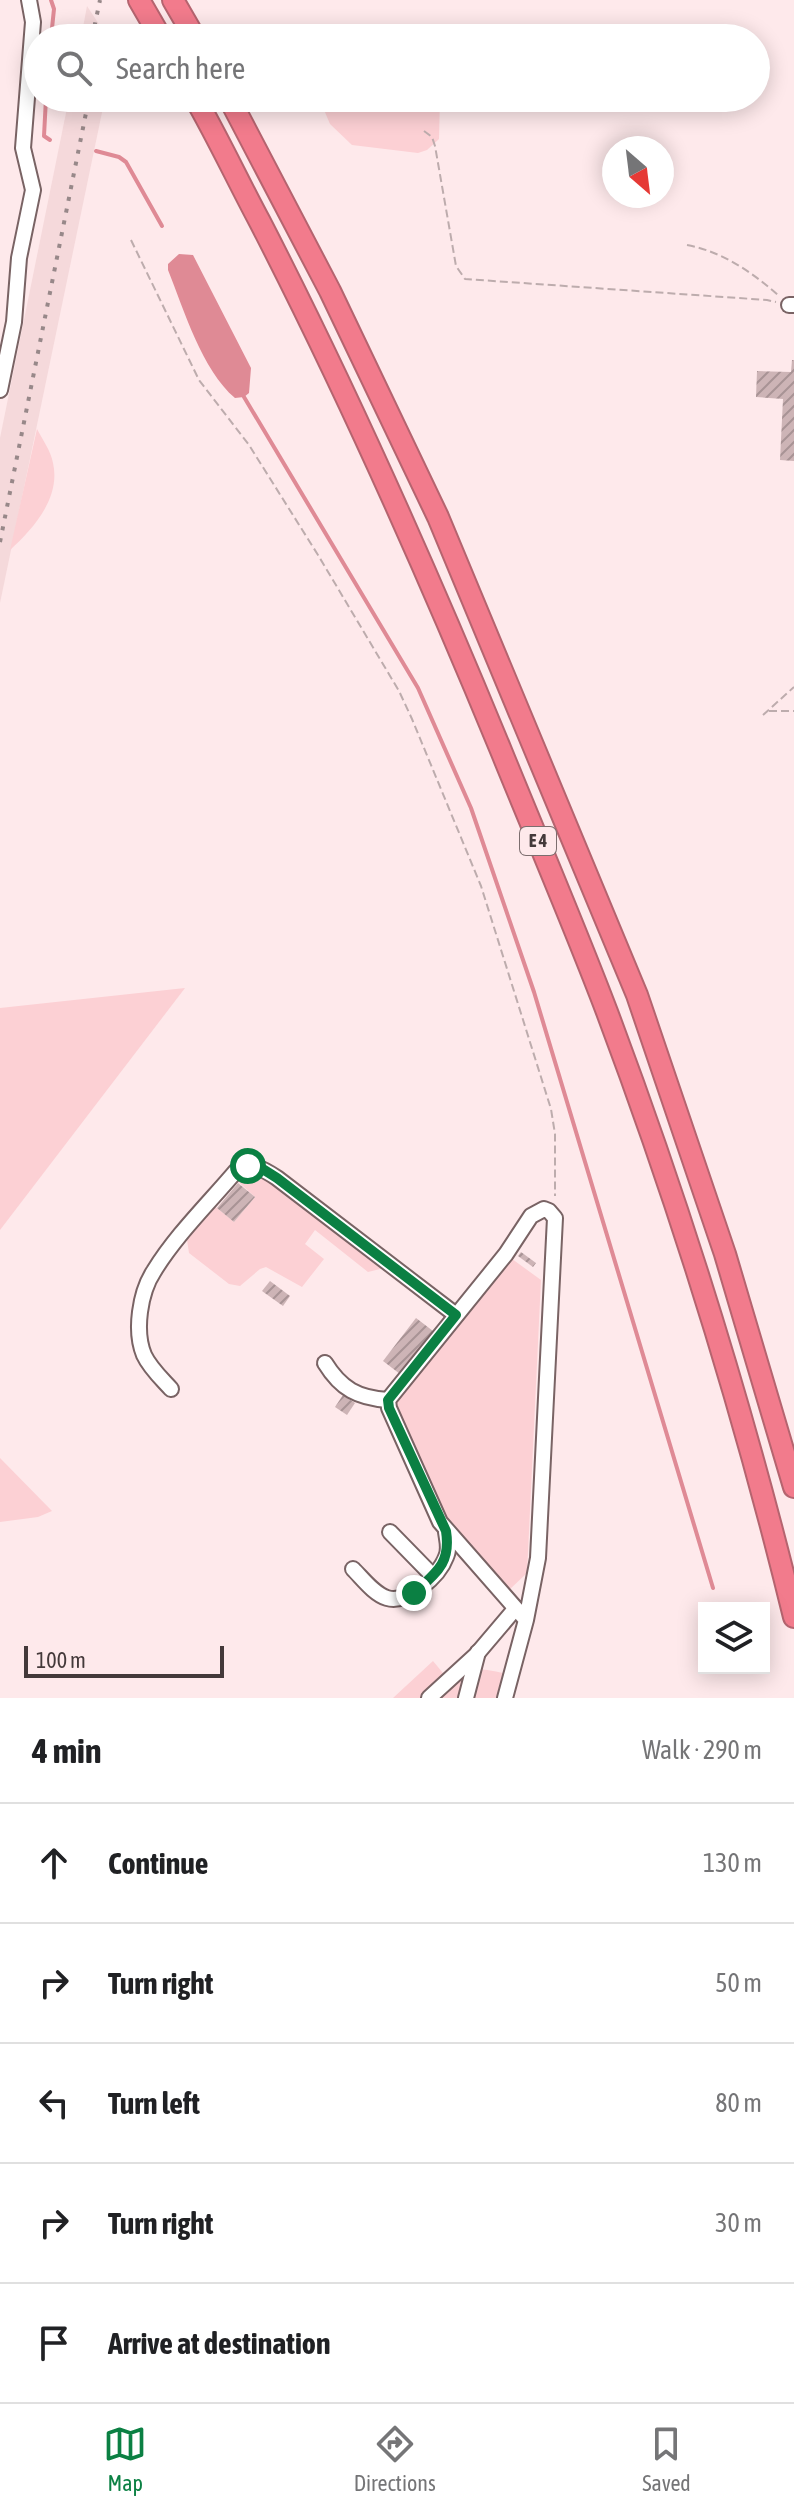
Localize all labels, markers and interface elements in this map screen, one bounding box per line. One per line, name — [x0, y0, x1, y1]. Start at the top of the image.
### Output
search box — [24, 24, 770, 112]
icon: search — [52, 46, 96, 90]
text: Search here — [116, 51, 245, 85]
north arrow — [602, 136, 674, 208]
road number: E 4 — [520, 827, 556, 855]
route start — [230, 1148, 266, 1184]
route end — [396, 1575, 432, 1611]
map controls — [698, 1602, 770, 1674]
button: layers — [698, 1602, 770, 1674]
scale bar — [24, 1642, 224, 1678]
text: 100 m — [36, 1647, 86, 1673]
text: 4 min — [32, 1731, 101, 1770]
text: Walk · 290 m — [642, 1735, 762, 1765]
icon: ahead — [32, 1841, 76, 1885]
text: Continue — [108, 1846, 208, 1880]
text: 130 m — [703, 1848, 762, 1878]
icon: right — [32, 1961, 76, 2005]
text: Turn right — [108, 1966, 214, 2000]
text: 50 m — [715, 1968, 762, 1998]
icon: left — [32, 2081, 76, 2125]
text: Turn left — [108, 2086, 200, 2120]
text: 80 m — [715, 2088, 762, 2118]
icon: right — [32, 2201, 76, 2245]
text: Turn right — [108, 2206, 214, 2240]
text: 30 m — [715, 2208, 762, 2238]
icon: arrive — [32, 2321, 76, 2365]
text: Arrive at destination — [108, 2326, 330, 2360]
tab: Map — [103, 2422, 147, 2496]
tab: Directions — [354, 2422, 436, 2496]
tab: Saved — [642, 2422, 691, 2496]

